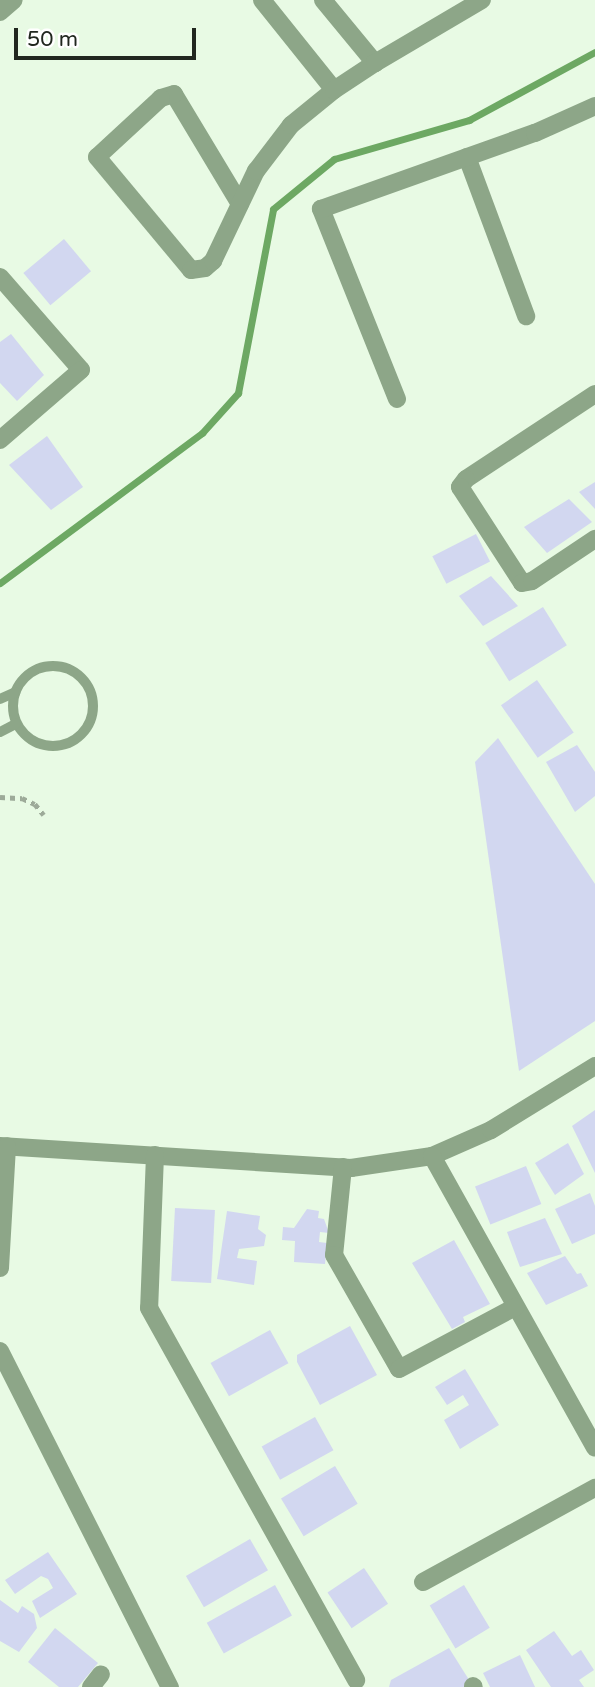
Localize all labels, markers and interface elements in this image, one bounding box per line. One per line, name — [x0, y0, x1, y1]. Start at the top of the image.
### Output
scale bar — [18, 14, 200, 58]
text: 50 m — [27, 27, 78, 52]

